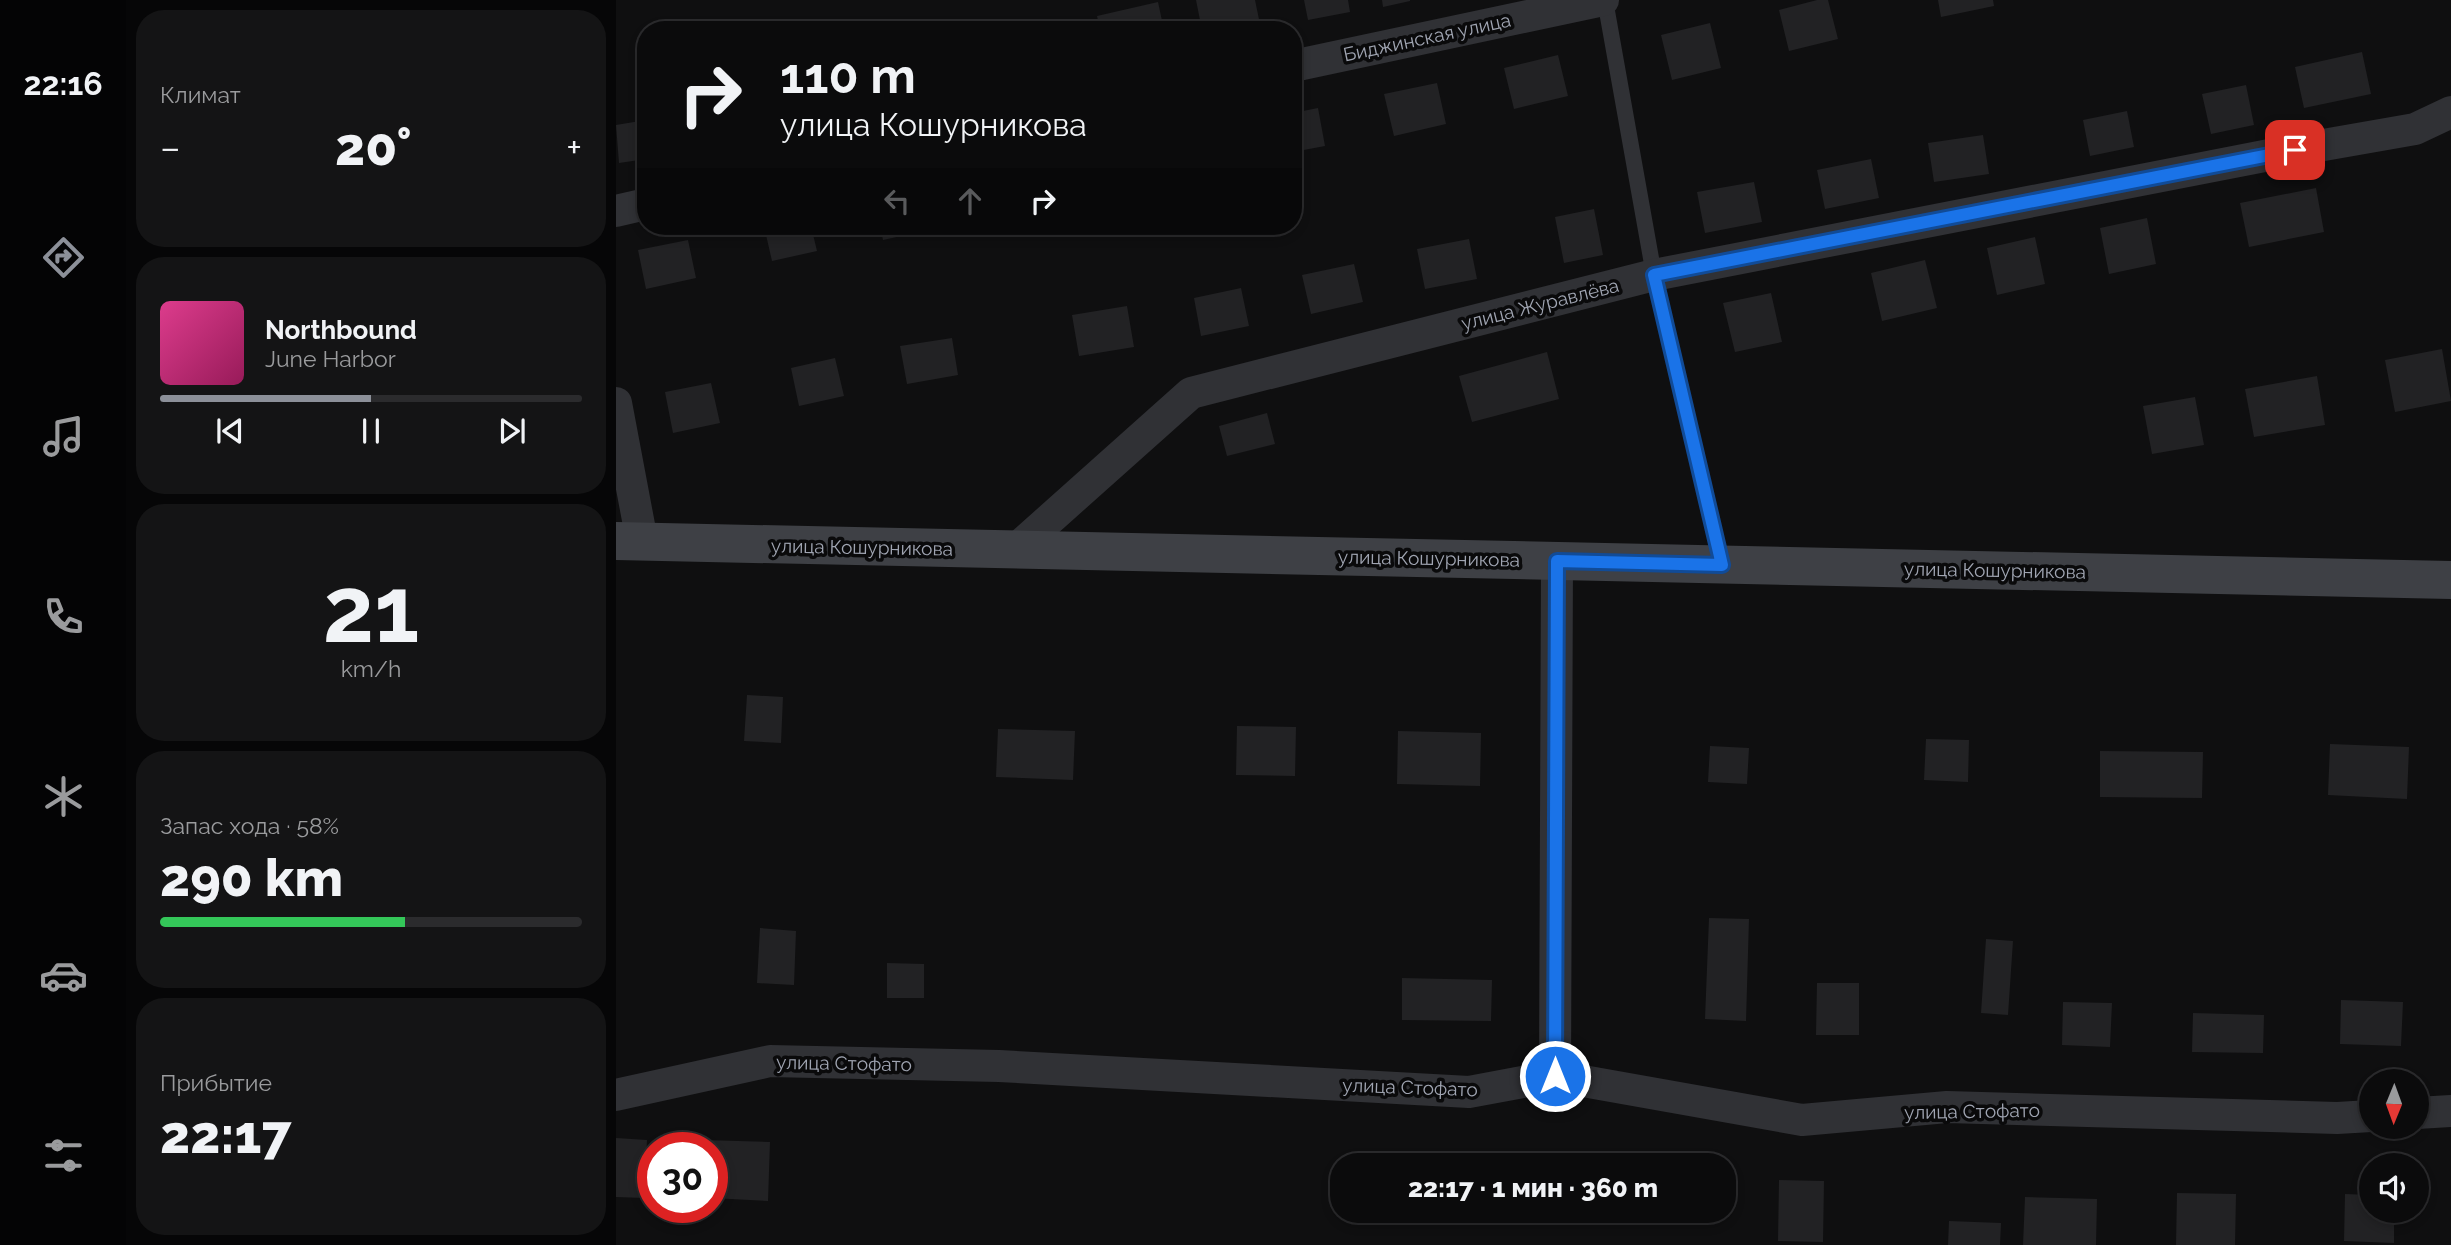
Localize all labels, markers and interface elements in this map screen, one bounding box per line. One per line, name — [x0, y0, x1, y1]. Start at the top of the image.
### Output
street label: Биджинская улица — [1341, 9, 1513, 65]
text: 110 m — [780, 47, 916, 104]
icon: right — [665, 49, 756, 140]
text: 22:16 — [23, 65, 103, 102]
text: Климат — [160, 81, 241, 108]
text: улица Кошурникова — [780, 106, 1087, 143]
text: 20° — [335, 116, 412, 177]
pin — [2265, 120, 2325, 180]
text: − — [160, 125, 180, 170]
text: + — [566, 125, 582, 170]
icon: arrive — [2276, 131, 2314, 169]
icon: left — [878, 182, 916, 220]
icon: ahead — [951, 182, 989, 220]
icon: right — [1024, 182, 1062, 220]
icon: directions — [39, 233, 88, 282]
street label: улица Журавлёва — [1459, 274, 1621, 334]
text: Northbound — [265, 315, 417, 345]
text: June Harbor — [265, 345, 396, 372]
icon: music — [39, 412, 88, 461]
icon: previous — [211, 412, 249, 450]
icon: pause — [352, 412, 390, 450]
icon: next — [493, 412, 531, 450]
street label: улица Кошурникова — [771, 534, 953, 560]
street label: улица Кошурникова — [1338, 545, 1520, 571]
text: 21 — [323, 556, 419, 663]
street label: улица Кошурникова — [1904, 557, 2086, 583]
icon: phone — [39, 592, 88, 641]
text: km/h — [341, 655, 401, 682]
icon: climate — [39, 772, 88, 821]
text: Запас хода · 58% — [160, 812, 339, 839]
text: 290 km — [160, 847, 343, 908]
icon: car — [39, 951, 88, 1000]
position arrow — [1518, 1039, 1592, 1113]
street label: улица Стофато — [776, 1051, 912, 1075]
text: Прибытие — [160, 1069, 272, 1096]
north arrow — [2359, 1069, 2429, 1139]
map controls — [2359, 1069, 2429, 1223]
street label: улица Стофато — [1342, 1074, 1478, 1100]
street label: улица Стофато — [1904, 1099, 2040, 1123]
text: 22:17 — [160, 1104, 291, 1165]
icon: filters — [39, 1131, 88, 1180]
speed limit sign: 30 — [637, 1132, 728, 1223]
button: sound — [2359, 1153, 2429, 1223]
text: 22:17 · 1 мин · 360 m — [1408, 1173, 1658, 1203]

